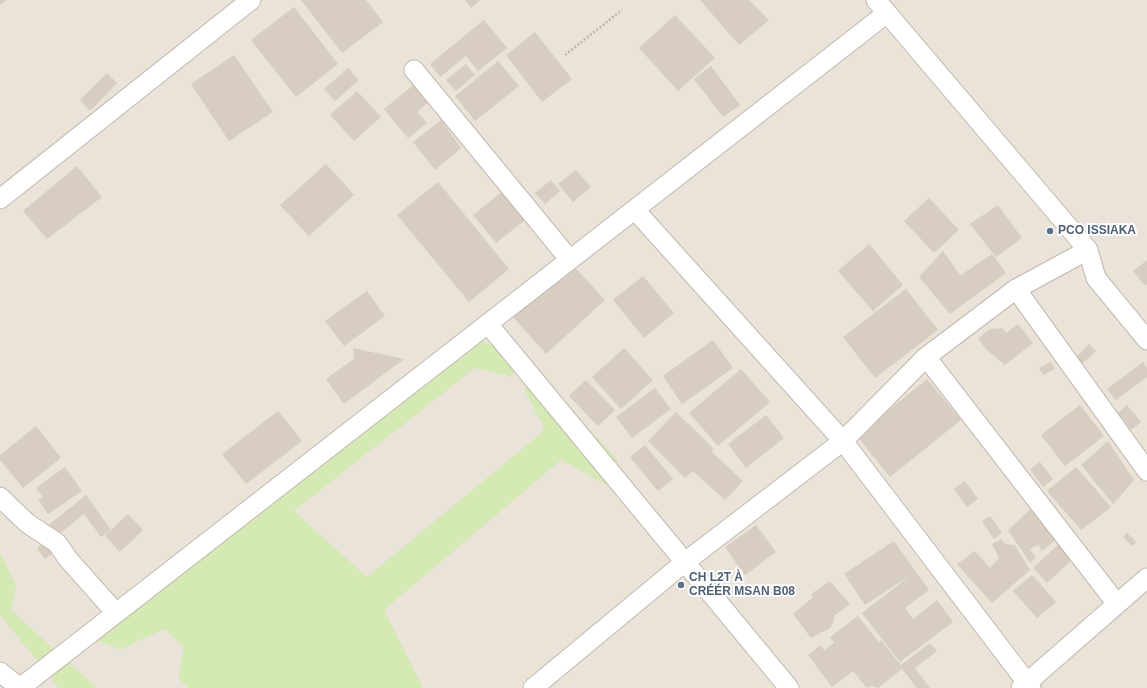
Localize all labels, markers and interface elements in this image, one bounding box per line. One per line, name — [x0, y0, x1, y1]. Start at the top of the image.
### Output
place label: PCO ISSIAKA — [1058, 224, 1136, 238]
marker: PCO ISSIAKA — [1045, 226, 1055, 236]
place label: CH L2T À CRÉÉR MSAN B08 — [689, 571, 795, 599]
marker: CH L2T À CRÉÉR MSAN B08 — [676, 580, 686, 590]

